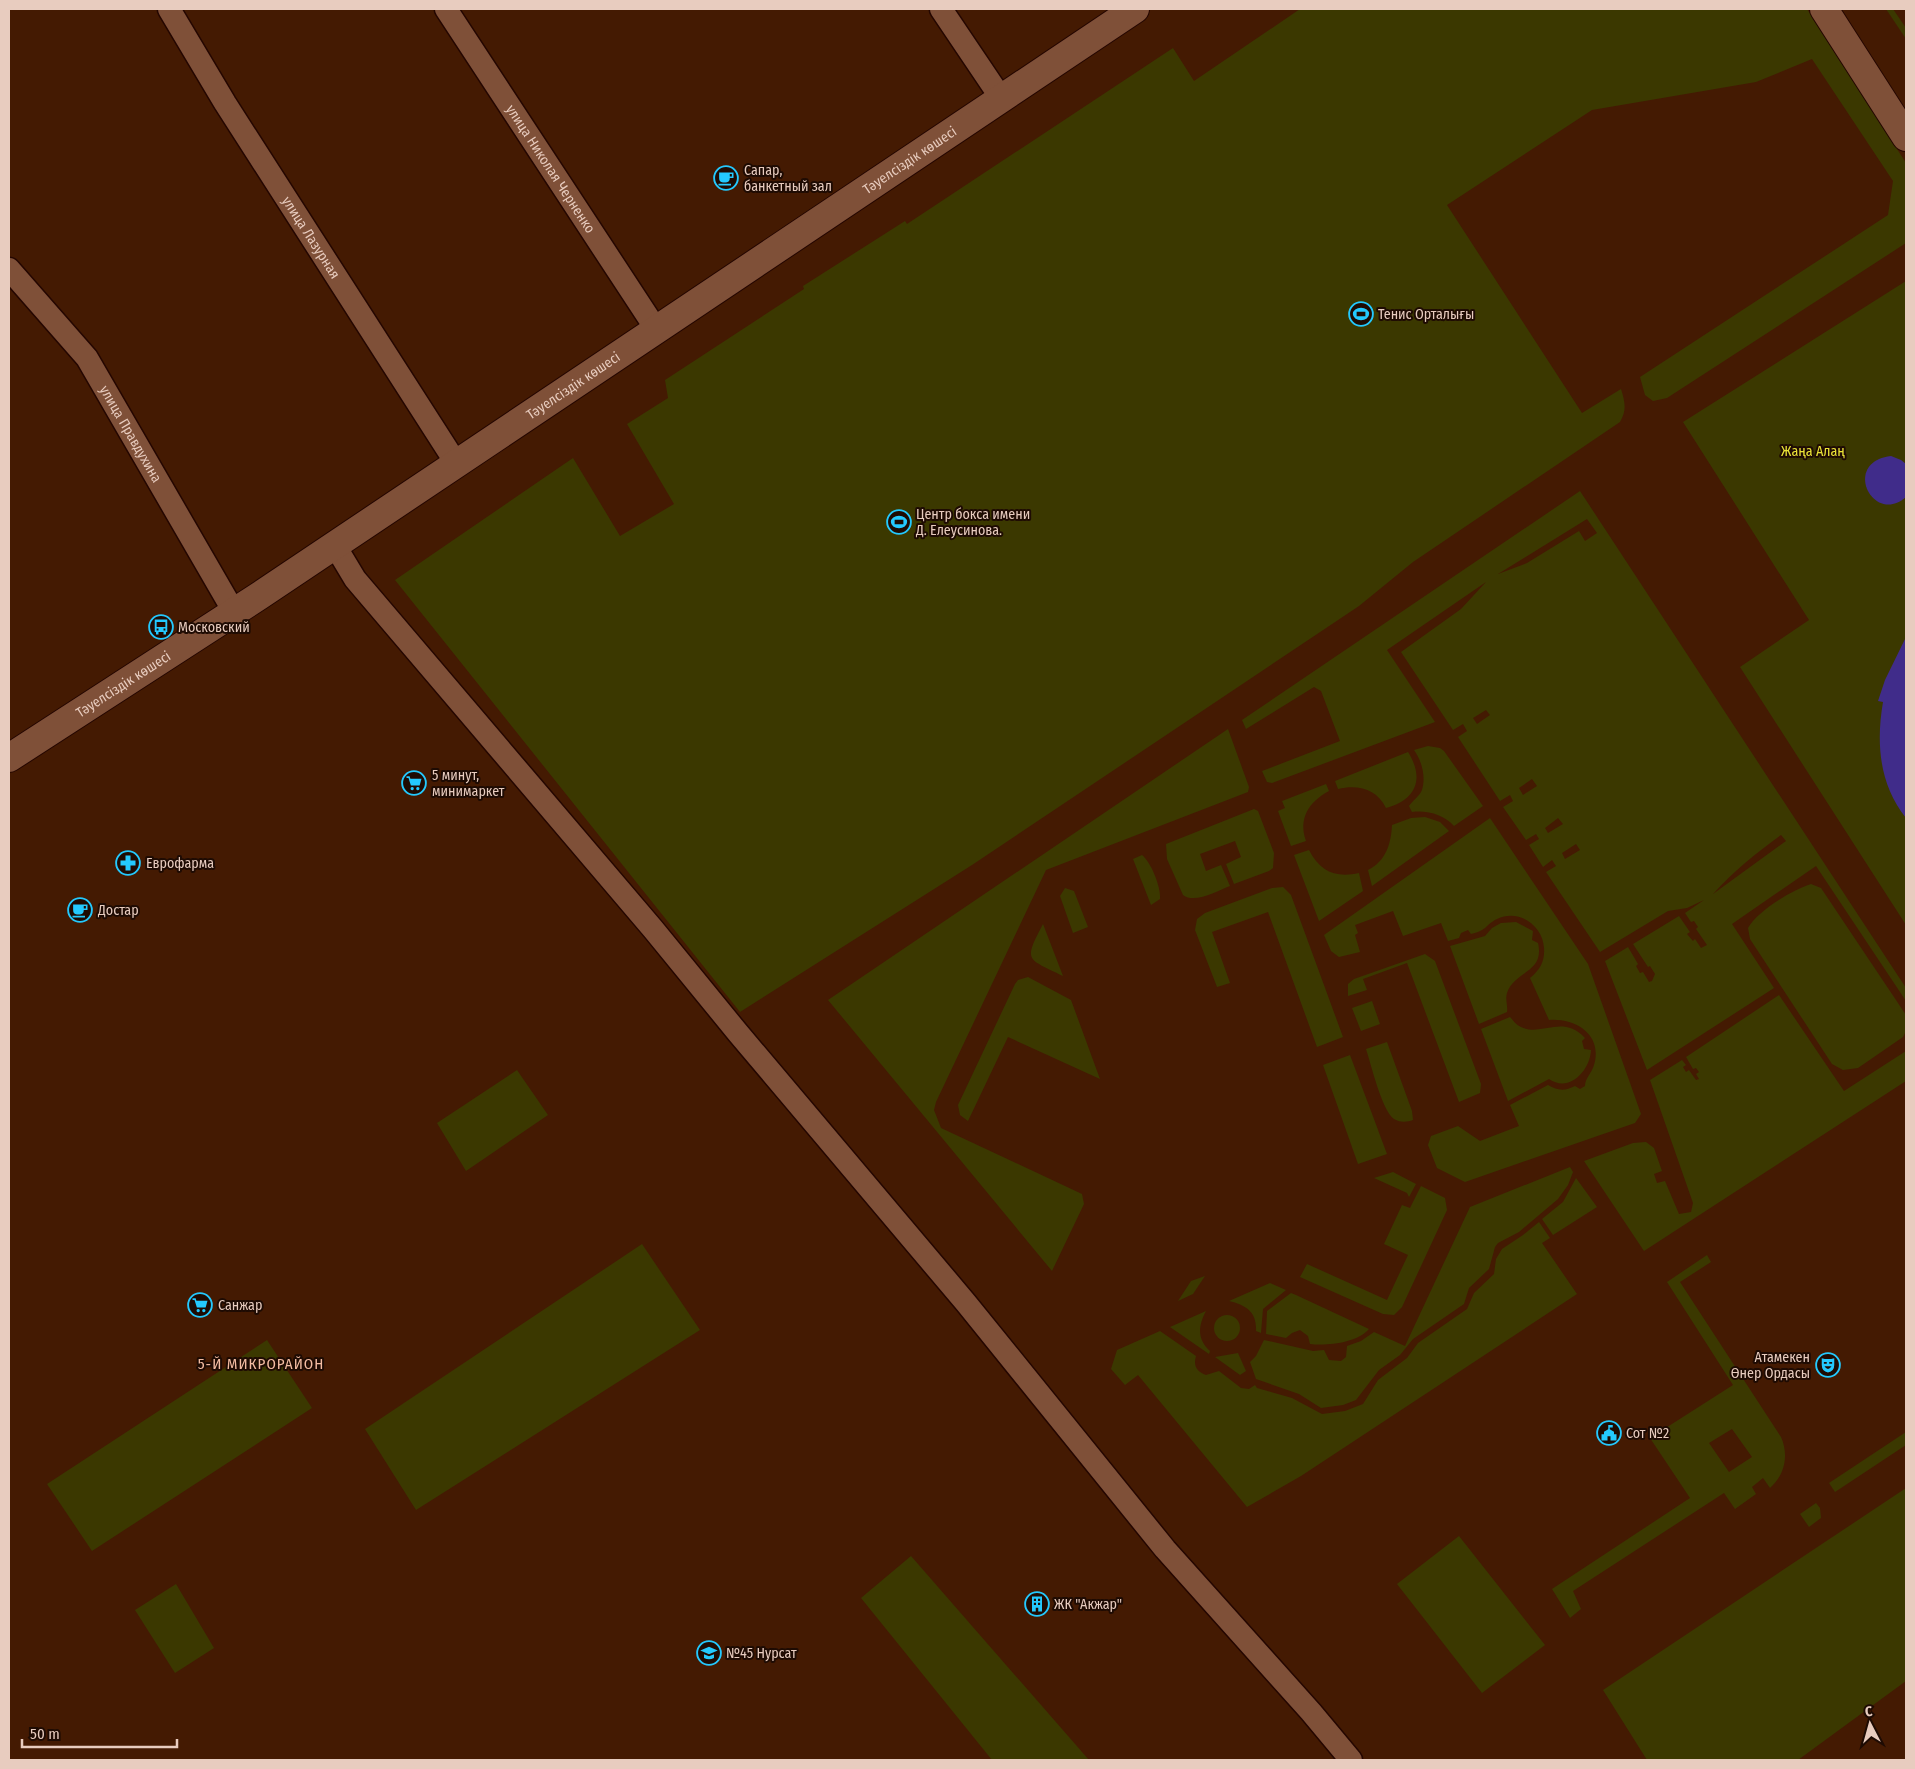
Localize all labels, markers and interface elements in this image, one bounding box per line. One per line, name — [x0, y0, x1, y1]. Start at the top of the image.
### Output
street label: улица Николая Черненко — [502, 102, 599, 236]
street label: Тәуелсіздік көшесі — [860, 123, 960, 198]
place label: Сапар, банкетный зал — [744, 162, 832, 195]
cafe icon: Сапар, банкетный зал — [713, 165, 739, 191]
street label: улица Лазурная — [278, 193, 343, 282]
sports icon: Тенис Орталығы — [1348, 301, 1374, 327]
place label: Тенис Орталығы — [1378, 306, 1474, 323]
street label: Тәуелсіздік көшесі — [523, 348, 623, 423]
street label: улица Правдухина — [96, 383, 165, 486]
park label: Жаңа Алаң — [1781, 443, 1845, 460]
place label: Центр бокса имени Д. Елеусинова. — [915, 506, 1030, 539]
sports icon: Центр бокса имени Д. Елеусинова. — [886, 509, 912, 535]
bus stop icon: Московский — [148, 614, 174, 640]
place label: Московский — [178, 619, 250, 636]
street label: Тәуелсіздік көшесі — [73, 648, 174, 721]
place label: 5 минут, минимаркет — [432, 767, 505, 800]
supermarket icon: 5 минут, минимаркет — [401, 770, 427, 796]
pharmacy icon: Еврофарма — [115, 850, 141, 876]
place label: Еврофарма — [146, 855, 214, 872]
cafe icon: Достар — [67, 897, 93, 923]
place label: Достар — [97, 902, 139, 919]
supermarket icon: Санжар — [187, 1292, 213, 1318]
place label: Санжар — [218, 1297, 262, 1314]
place label: Атамекен Өнер Ордасы — [1731, 1349, 1810, 1382]
theatre icon: Атамекен Өнер Ордасы — [1815, 1352, 1841, 1378]
district label: 5-Й МИКРОРАЙОН — [198, 1355, 324, 1373]
public building icon: Сот №2 — [1596, 1420, 1622, 1446]
place label: Сот №2 — [1626, 1425, 1669, 1442]
building icon: ЖК "Акжар" — [1024, 1591, 1050, 1617]
place label: ЖК "Акжар" — [1054, 1596, 1122, 1613]
school or university icon: №45 Нурсат — [696, 1640, 722, 1666]
place label: №45 Нурсат — [726, 1645, 797, 1662]
north arrow — [1845, 1699, 1895, 1749]
text: С — [1864, 1703, 1874, 1720]
scale bar — [22, 1716, 178, 1748]
text: 50 m — [30, 1725, 60, 1743]

